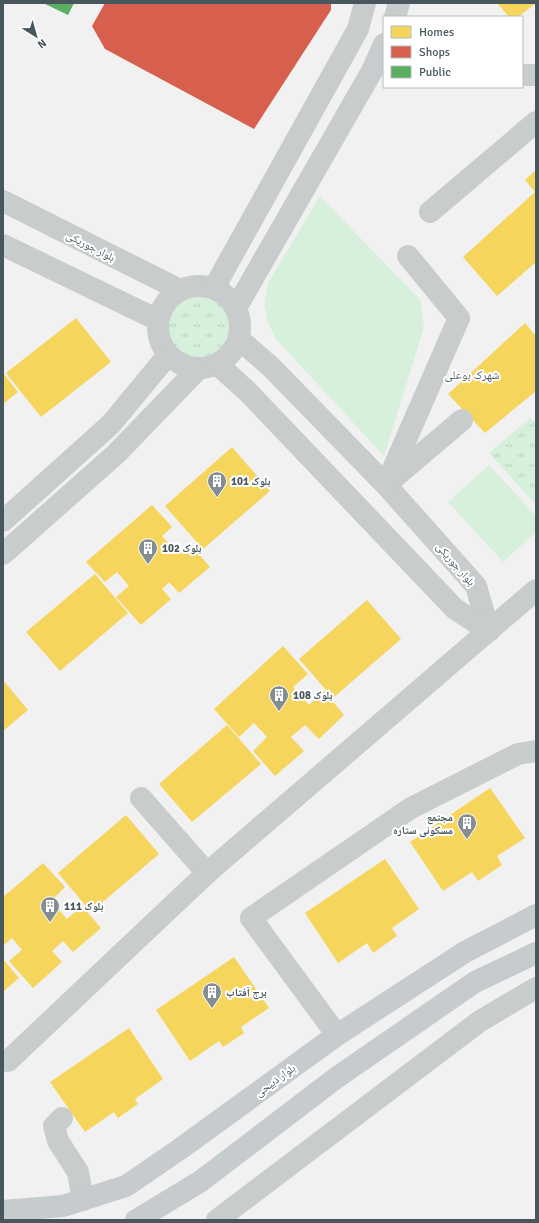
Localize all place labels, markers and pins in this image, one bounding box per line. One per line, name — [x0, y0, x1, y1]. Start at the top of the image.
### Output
building icon: بلوک 101 — [206, 470, 228, 498]
place label: بلوک 101 — [231, 475, 271, 488]
building icon: بلوک 102 — [137, 537, 159, 565]
place label: بلوک 102 — [162, 542, 202, 555]
building icon: بلوک 108 — [268, 684, 290, 712]
place label: بلوک 108 — [293, 689, 333, 702]
place label: مجتمع مسکونی ستاره — [393, 811, 453, 838]
building icon: مجتمع مسکونی ستاره — [456, 812, 478, 840]
building icon: بلوک 111 — [39, 895, 61, 923]
place label: بلوک 111 — [64, 900, 104, 913]
building icon: برج آفتاب — [201, 981, 223, 1009]
place label: برج آفتاب — [226, 986, 267, 1000]

